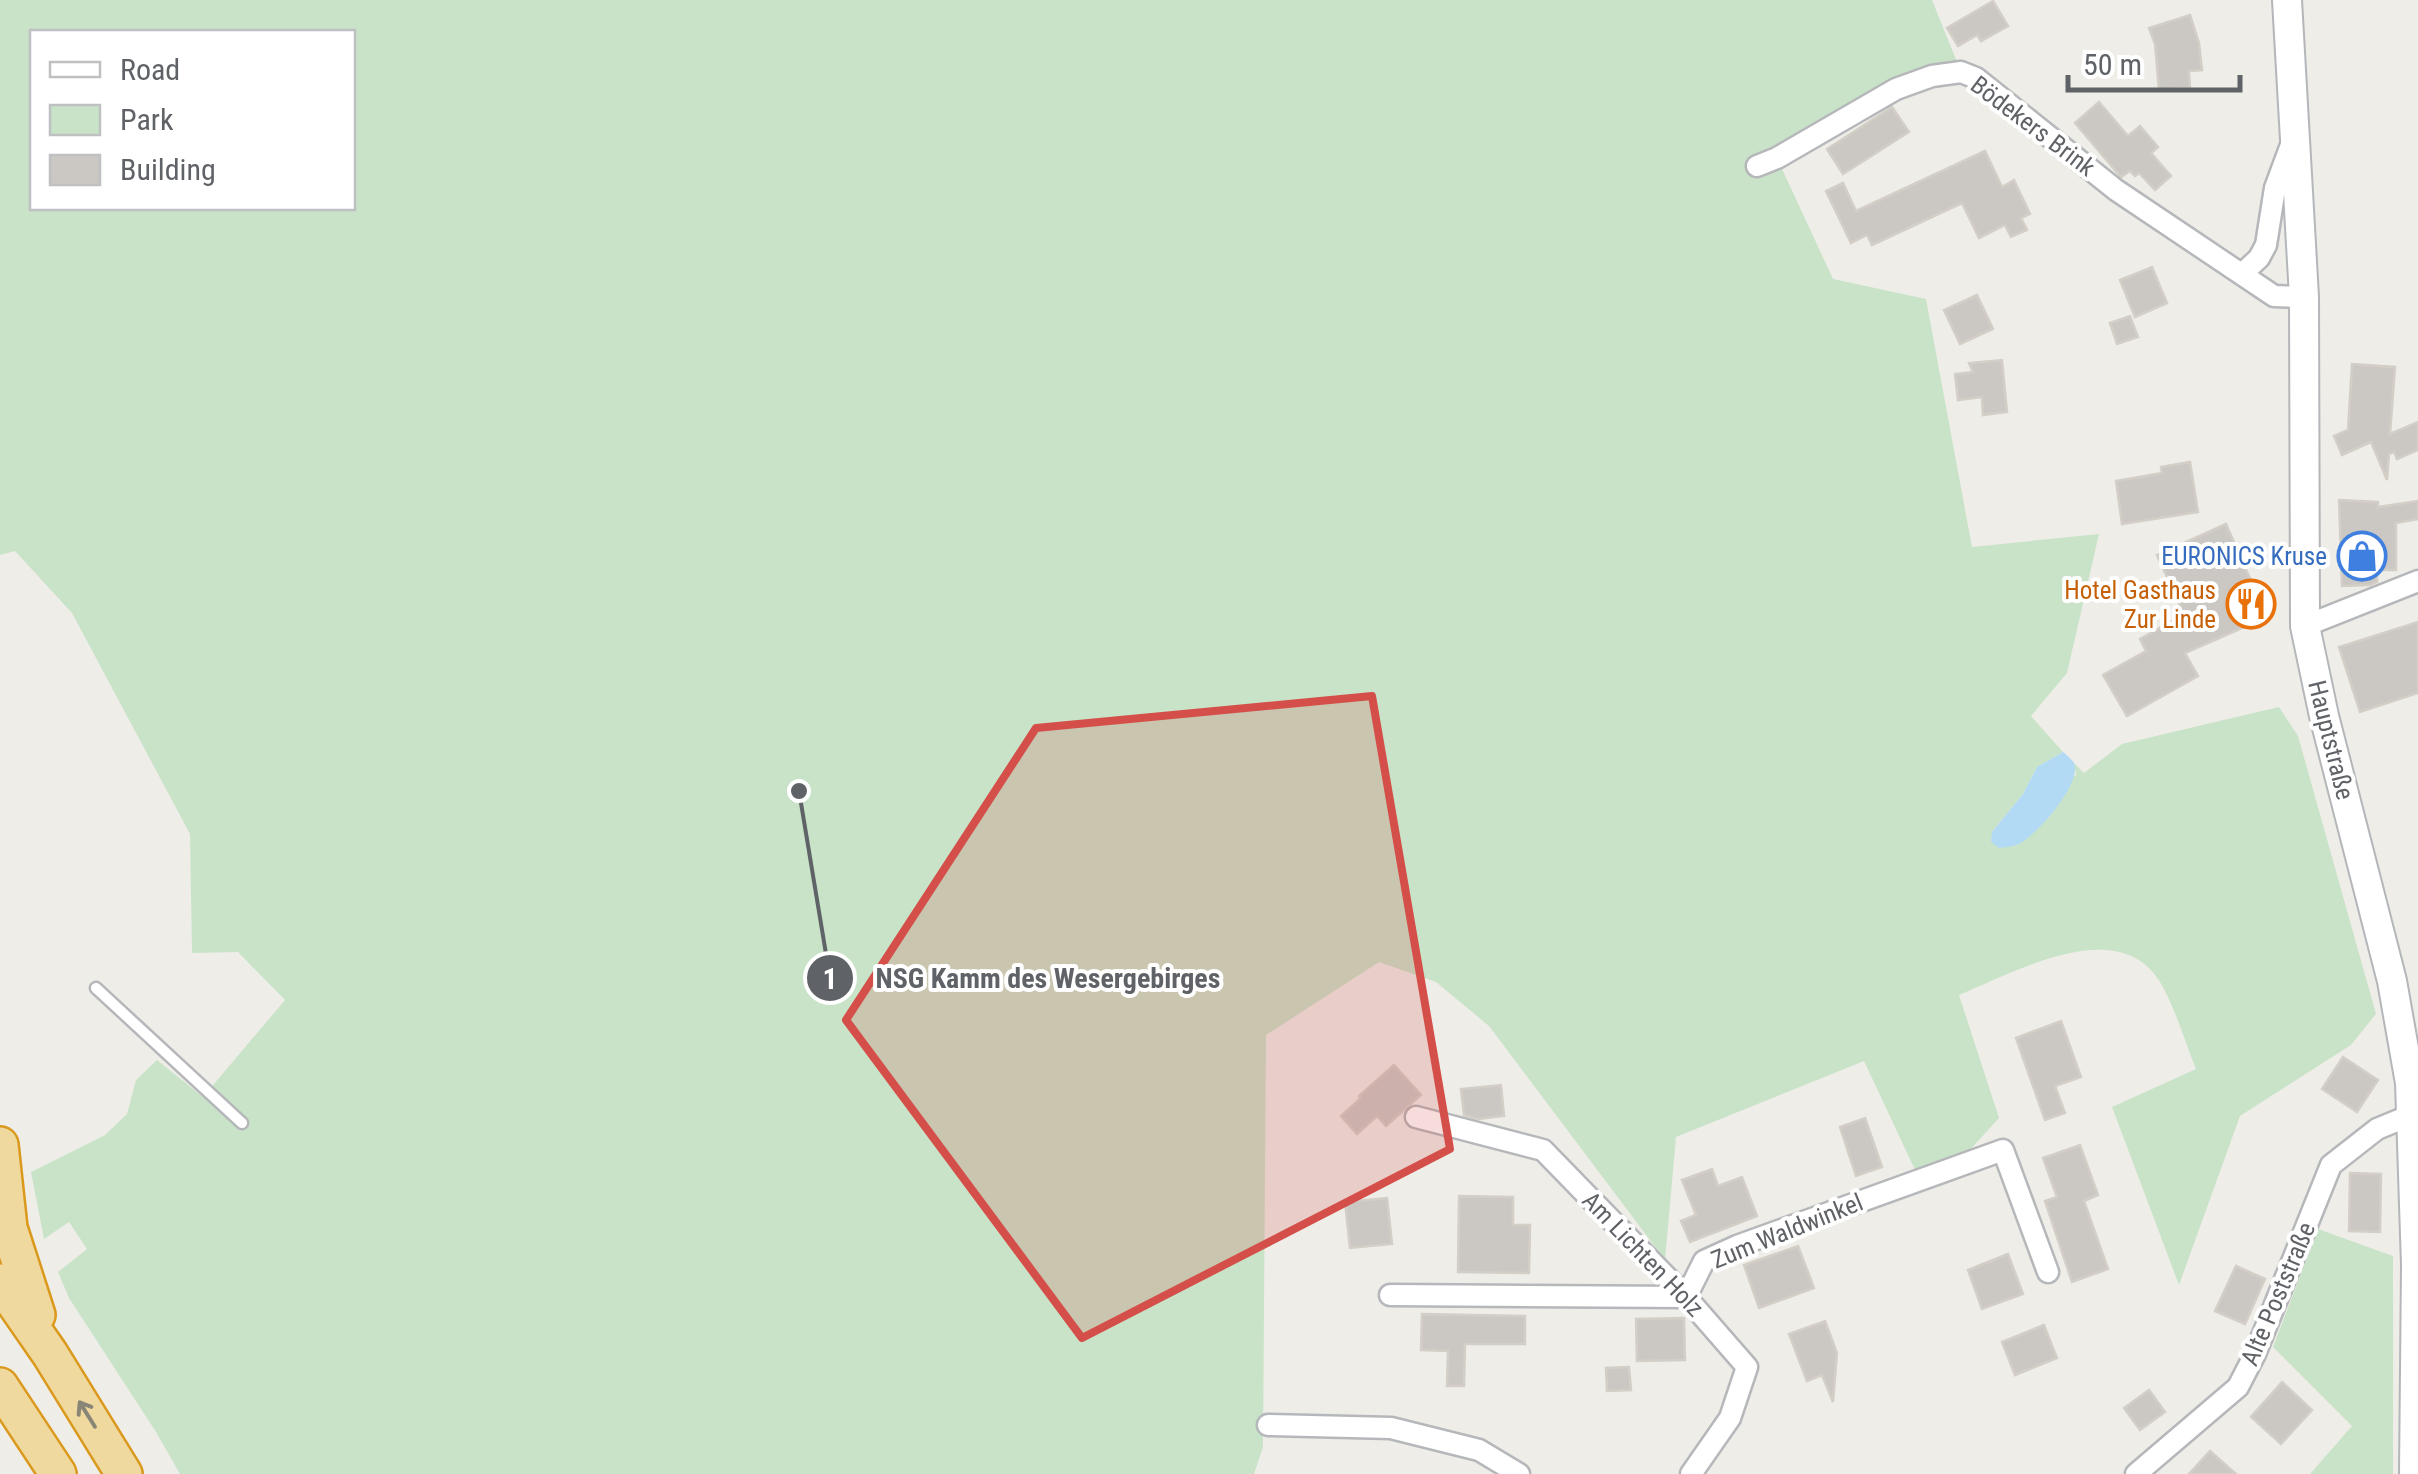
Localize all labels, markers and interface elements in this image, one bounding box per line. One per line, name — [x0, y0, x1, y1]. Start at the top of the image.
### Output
legend — [30, 30, 355, 210]
scale bar — [2068, 30, 2240, 92]
text: 50 m — [2083, 47, 2142, 82]
text: Road — [120, 52, 180, 87]
street label: Bödekers Brink — [1965, 70, 2101, 183]
text: Park — [120, 102, 174, 137]
text: Building — [120, 152, 216, 187]
shop icon: EURONICS Kruse — [2336, 530, 2388, 582]
place label: EURONICS Kruse — [2161, 542, 2327, 571]
place label: Hotel Gasthaus Zur Linde — [2064, 576, 2216, 634]
restaurant icon: Hotel Gasthaus Zur Linde — [2225, 578, 2277, 630]
street label: Hauptstraße — [2302, 677, 2360, 803]
callout: NSG Kamm des Wesergebirges — [805, 949, 1240, 1007]
text: 1 — [822, 961, 838, 996]
text: NSG Kamm des Wesergebirges — [876, 962, 1220, 995]
street label: Am Lichten Holz — [1576, 1186, 1710, 1322]
street label: Zum Waldwinkel — [1707, 1187, 1867, 1275]
street label: Alte Poststraße — [2235, 1218, 2321, 1370]
one-way arrow — [77, 1400, 97, 1429]

